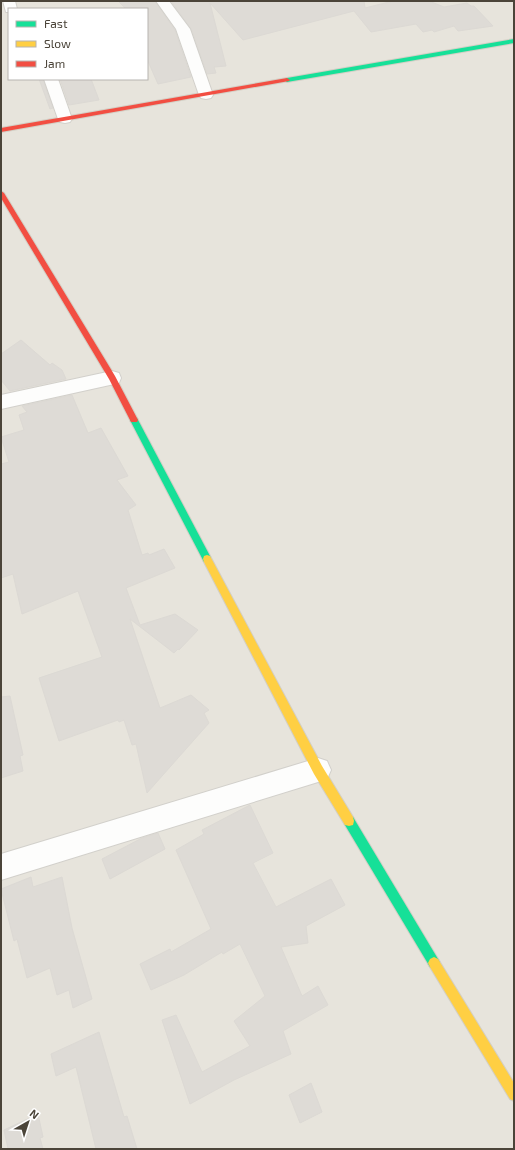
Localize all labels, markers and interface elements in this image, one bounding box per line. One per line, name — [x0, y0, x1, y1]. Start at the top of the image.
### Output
legend — [8, 8, 148, 80]
text: Fast — [44, 16, 68, 30]
text: Slow — [44, 36, 71, 50]
text: Jam — [44, 56, 65, 70]
north arrow — [8, 1102, 48, 1142]
text: N — [27, 1106, 42, 1121]

